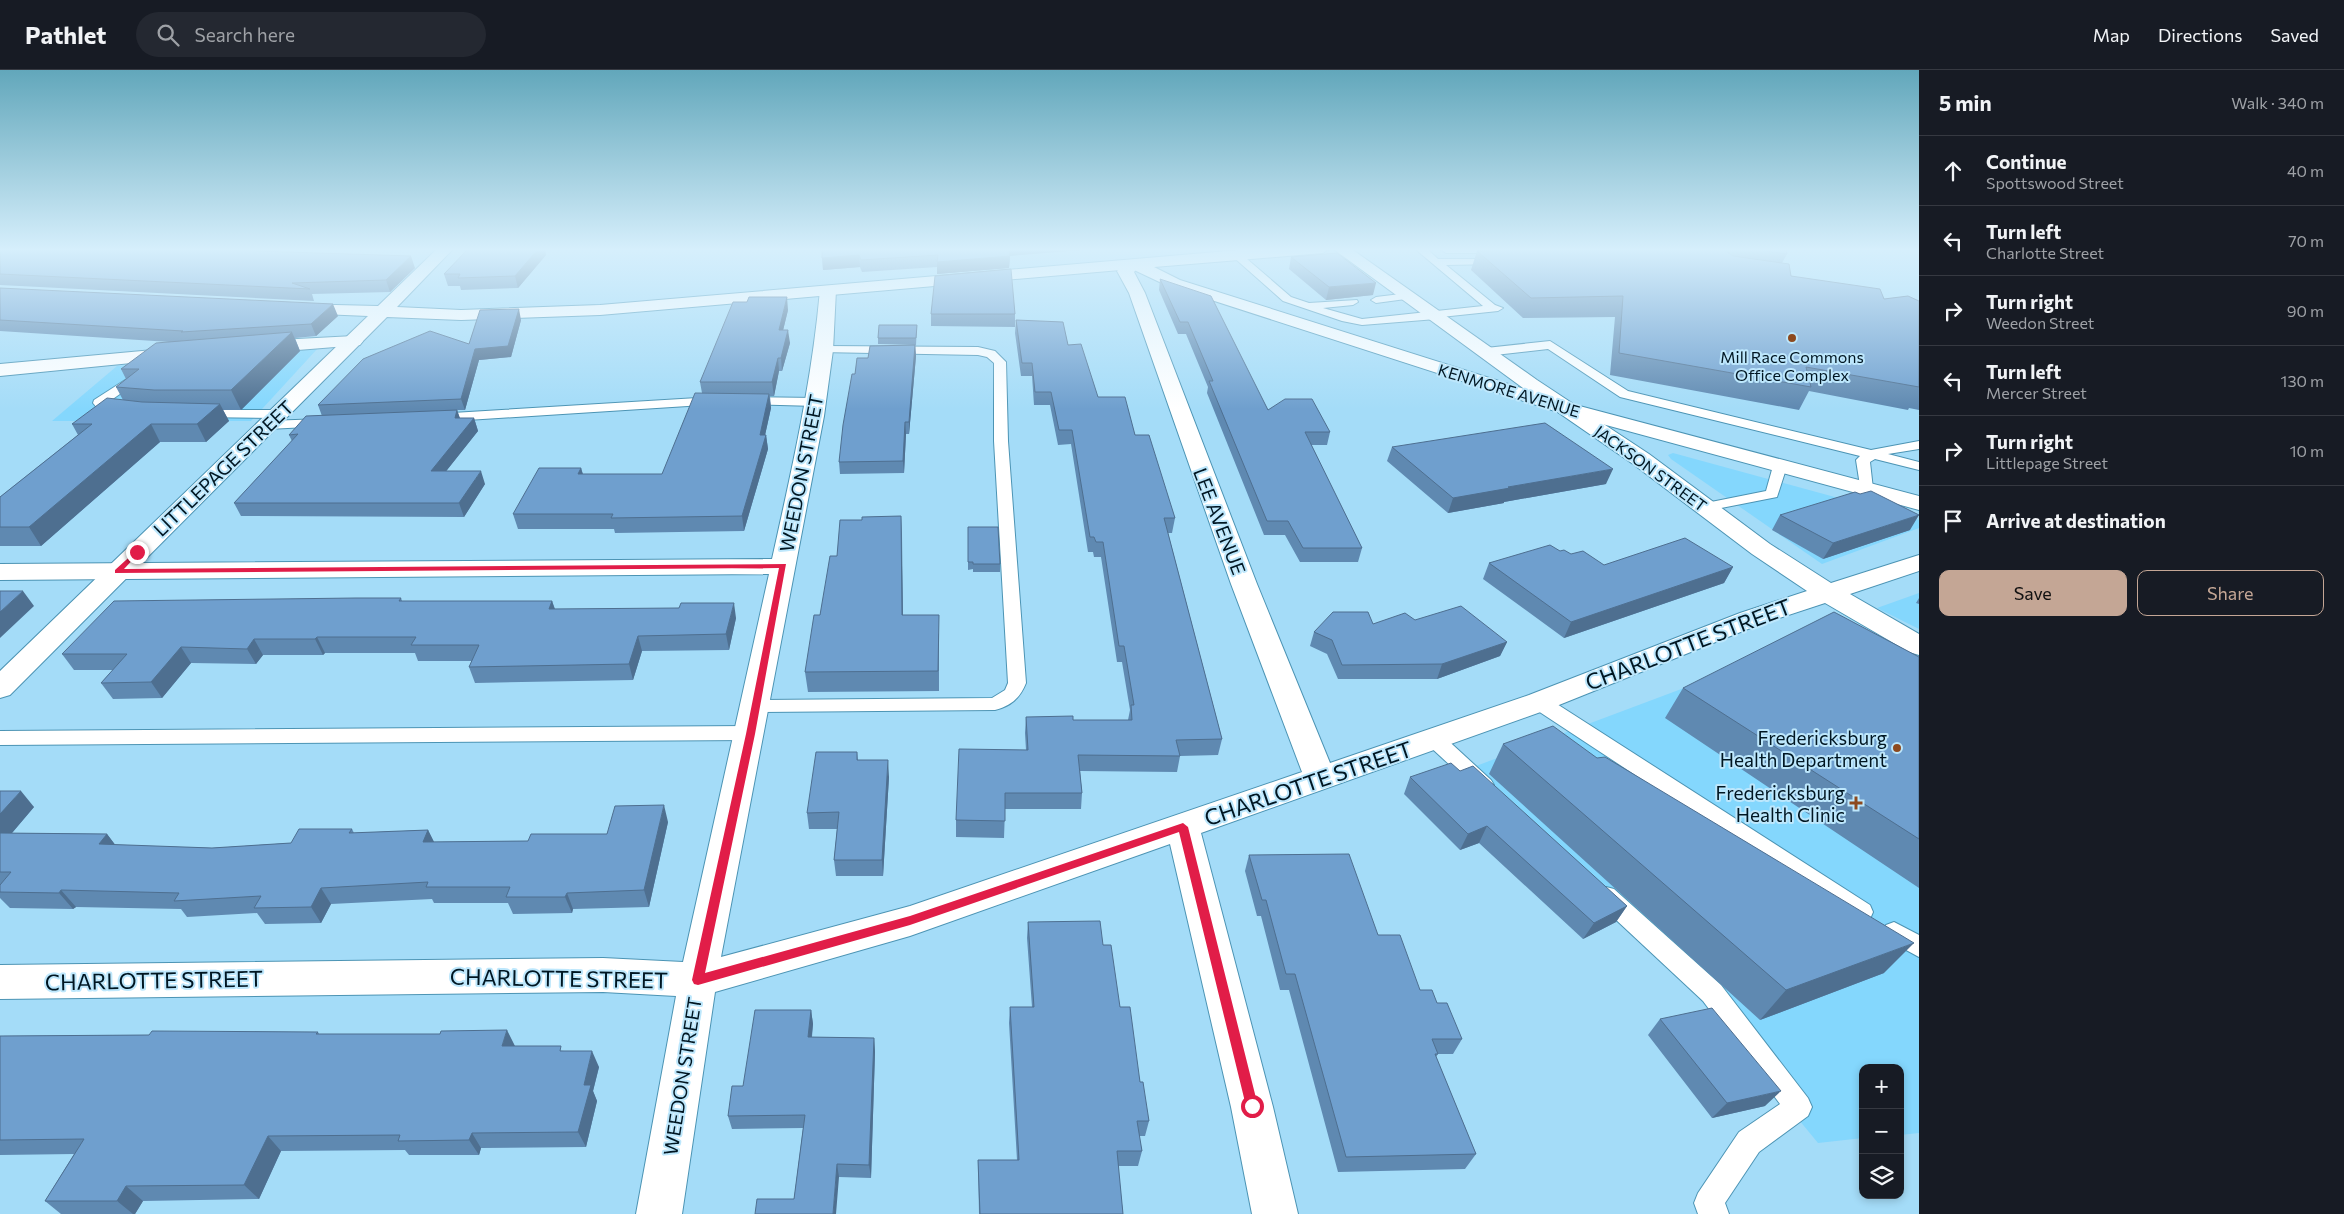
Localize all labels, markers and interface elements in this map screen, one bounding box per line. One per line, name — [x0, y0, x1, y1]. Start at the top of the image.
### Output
search box — [136, 12, 486, 57]
text: Pathlet — [25, 20, 106, 49]
icon: search — [154, 21, 182, 49]
text: Search here — [194, 23, 295, 46]
text: Map — [2093, 24, 2130, 46]
text: Directions — [2158, 24, 2242, 46]
text: Saved — [2270, 24, 2319, 46]
text: 5 min — [1939, 90, 1992, 115]
text: Walk · 340 m — [2231, 93, 2324, 112]
text: Continue — [1986, 150, 2066, 173]
icon: ahead — [1939, 157, 1967, 185]
text: 40 m — [2287, 161, 2324, 180]
text: Spottswood Street — [1986, 173, 2124, 192]
text: Turn left — [1986, 220, 2061, 243]
icon: left — [1939, 227, 1967, 255]
text: 70 m — [2288, 231, 2324, 250]
text: Charlotte Street — [1986, 243, 2104, 262]
text: Turn right — [1986, 290, 2073, 313]
icon: right — [1939, 297, 1967, 325]
text: 90 m — [2287, 301, 2324, 320]
text: Weedon Street — [1986, 313, 2094, 332]
marker: Mill Race Commons Office Complex — [1786, 332, 1798, 344]
place label: Mill Race Commons Office Complex — [1720, 347, 1864, 384]
street label: KENMORE AVENUE — [1436, 359, 1582, 421]
text: Turn left — [1986, 360, 2061, 383]
icon: left — [1939, 367, 1967, 395]
text: 130 m — [2281, 371, 2324, 390]
text: Mercer Street — [1986, 383, 2087, 402]
street label: WEEDON STREET — [774, 392, 828, 554]
street label: LITTLEPAGE STREET — [148, 395, 298, 541]
street label: JACKSON STREET — [1591, 421, 1711, 515]
text: Turn right — [1986, 430, 2073, 453]
icon: right — [1939, 437, 1967, 465]
text: 10 m — [2290, 441, 2324, 460]
text: Littlepage Street — [1986, 453, 2108, 472]
street label: LEE AVENUE — [1189, 464, 1251, 578]
icon: arrive — [1939, 507, 1967, 535]
text: Arrive at destination — [1986, 509, 2166, 532]
route end — [126, 541, 149, 564]
button: Save — [1939, 570, 2127, 616]
button: Share — [2137, 570, 2324, 616]
street label: CHARLOTTE STREET — [1581, 592, 1795, 696]
place label: Fredericksburg Health Department — [1720, 726, 1887, 771]
street label: CHARLOTTE STREET — [1200, 735, 1416, 831]
marker: Fredericksburg Health Department — [1891, 742, 1903, 754]
place label: Fredericksburg Health Clinic — [1716, 781, 1845, 826]
marker: Fredericksburg Health Clinic — [1849, 796, 1863, 810]
street label: CHARLOTTE STREET — [450, 963, 668, 993]
street label: CHARLOTTE STREET — [45, 965, 263, 995]
street label: WEEDON STREET — [658, 995, 706, 1157]
map controls — [1859, 1064, 1904, 1199]
button: + — [1859, 1064, 1904, 1109]
route start — [1241, 1095, 1264, 1118]
button: − — [1859, 1109, 1904, 1154]
button: layers — [1859, 1154, 1904, 1199]

